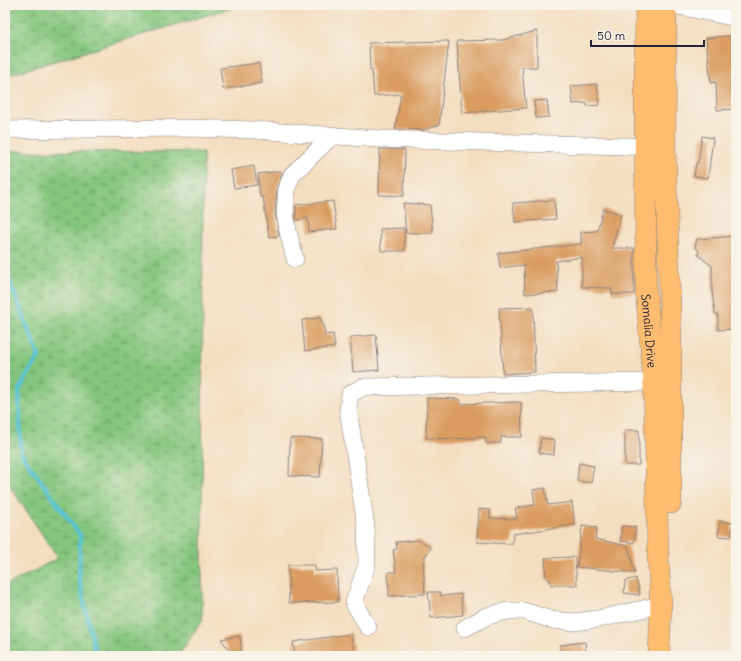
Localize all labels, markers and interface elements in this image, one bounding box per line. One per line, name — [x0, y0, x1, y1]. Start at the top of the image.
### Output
scale bar — [591, 22, 704, 48]
text: 50 m — [597, 28, 626, 43]
street label: Somalia Drive — [639, 293, 660, 369]

